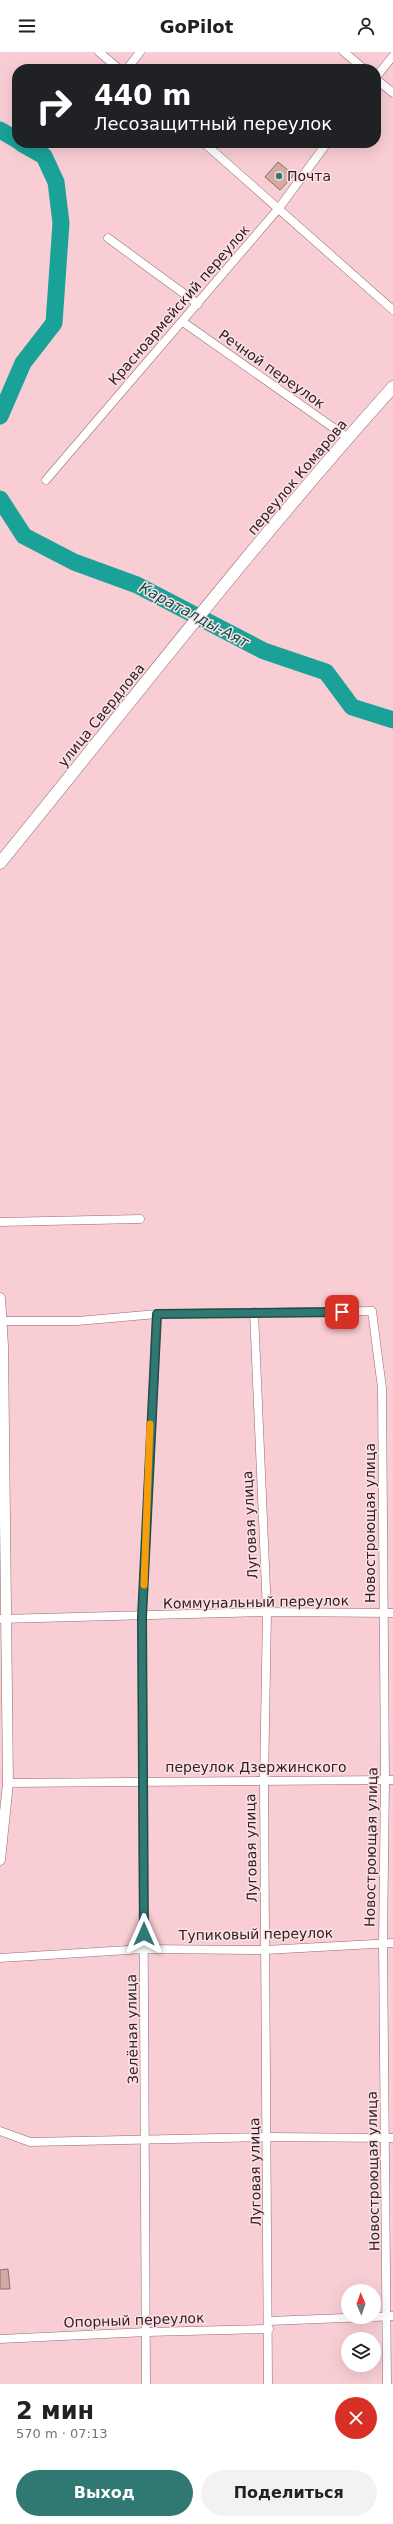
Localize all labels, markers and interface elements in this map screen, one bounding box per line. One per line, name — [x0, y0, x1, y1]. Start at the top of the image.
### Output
icon: menu — [16, 15, 38, 37]
icon: person — [355, 15, 377, 37]
text: GoPilot — [160, 16, 233, 37]
text: 440 m — [94, 79, 191, 112]
icon: right — [28, 80, 80, 132]
text: Лесозащитный переулок — [94, 113, 332, 134]
place label: Почта — [287, 168, 331, 184]
marker: Почта — [274, 171, 284, 181]
street label: Красноармейский переулок — [105, 222, 253, 388]
street label: Речной переулок — [216, 326, 328, 412]
street label: переулок Комарова — [244, 416, 350, 538]
water label: Караталды-Аят — [136, 578, 253, 652]
street label: улица Свердлова — [54, 660, 148, 770]
pin — [325, 1295, 359, 1329]
icon: arrive — [331, 1301, 353, 1323]
street label: Новостроющая улица — [362, 1443, 378, 1603]
street label: Луговая улица — [239, 1470, 261, 1580]
street label: Коммунальный переулок — [163, 1592, 349, 1612]
street label: переулок Дзержинского — [165, 1759, 347, 1775]
street label: Новостроющая улица — [362, 1767, 380, 1927]
street label: Луговая улица — [242, 1793, 260, 1903]
position arrow — [123, 1913, 165, 1955]
street label: Тупиковый переулок — [178, 1925, 333, 1943]
street label: Зелёная улица — [123, 1974, 141, 2084]
street label: Новостроющая улица — [364, 2091, 382, 2251]
street label: Луговая улица — [246, 2117, 264, 2227]
north arrow — [341, 2284, 381, 2324]
map controls — [341, 2284, 381, 2372]
street label: Опорный переулок — [63, 2310, 205, 2330]
button: layers — [341, 2332, 381, 2372]
text: 2 мин — [16, 2397, 94, 2425]
button: close — [335, 2397, 377, 2439]
text: 570 m · 07:13 — [16, 2426, 107, 2441]
button: Выход — [16, 2470, 193, 2516]
button: Поделиться — [201, 2470, 377, 2516]

